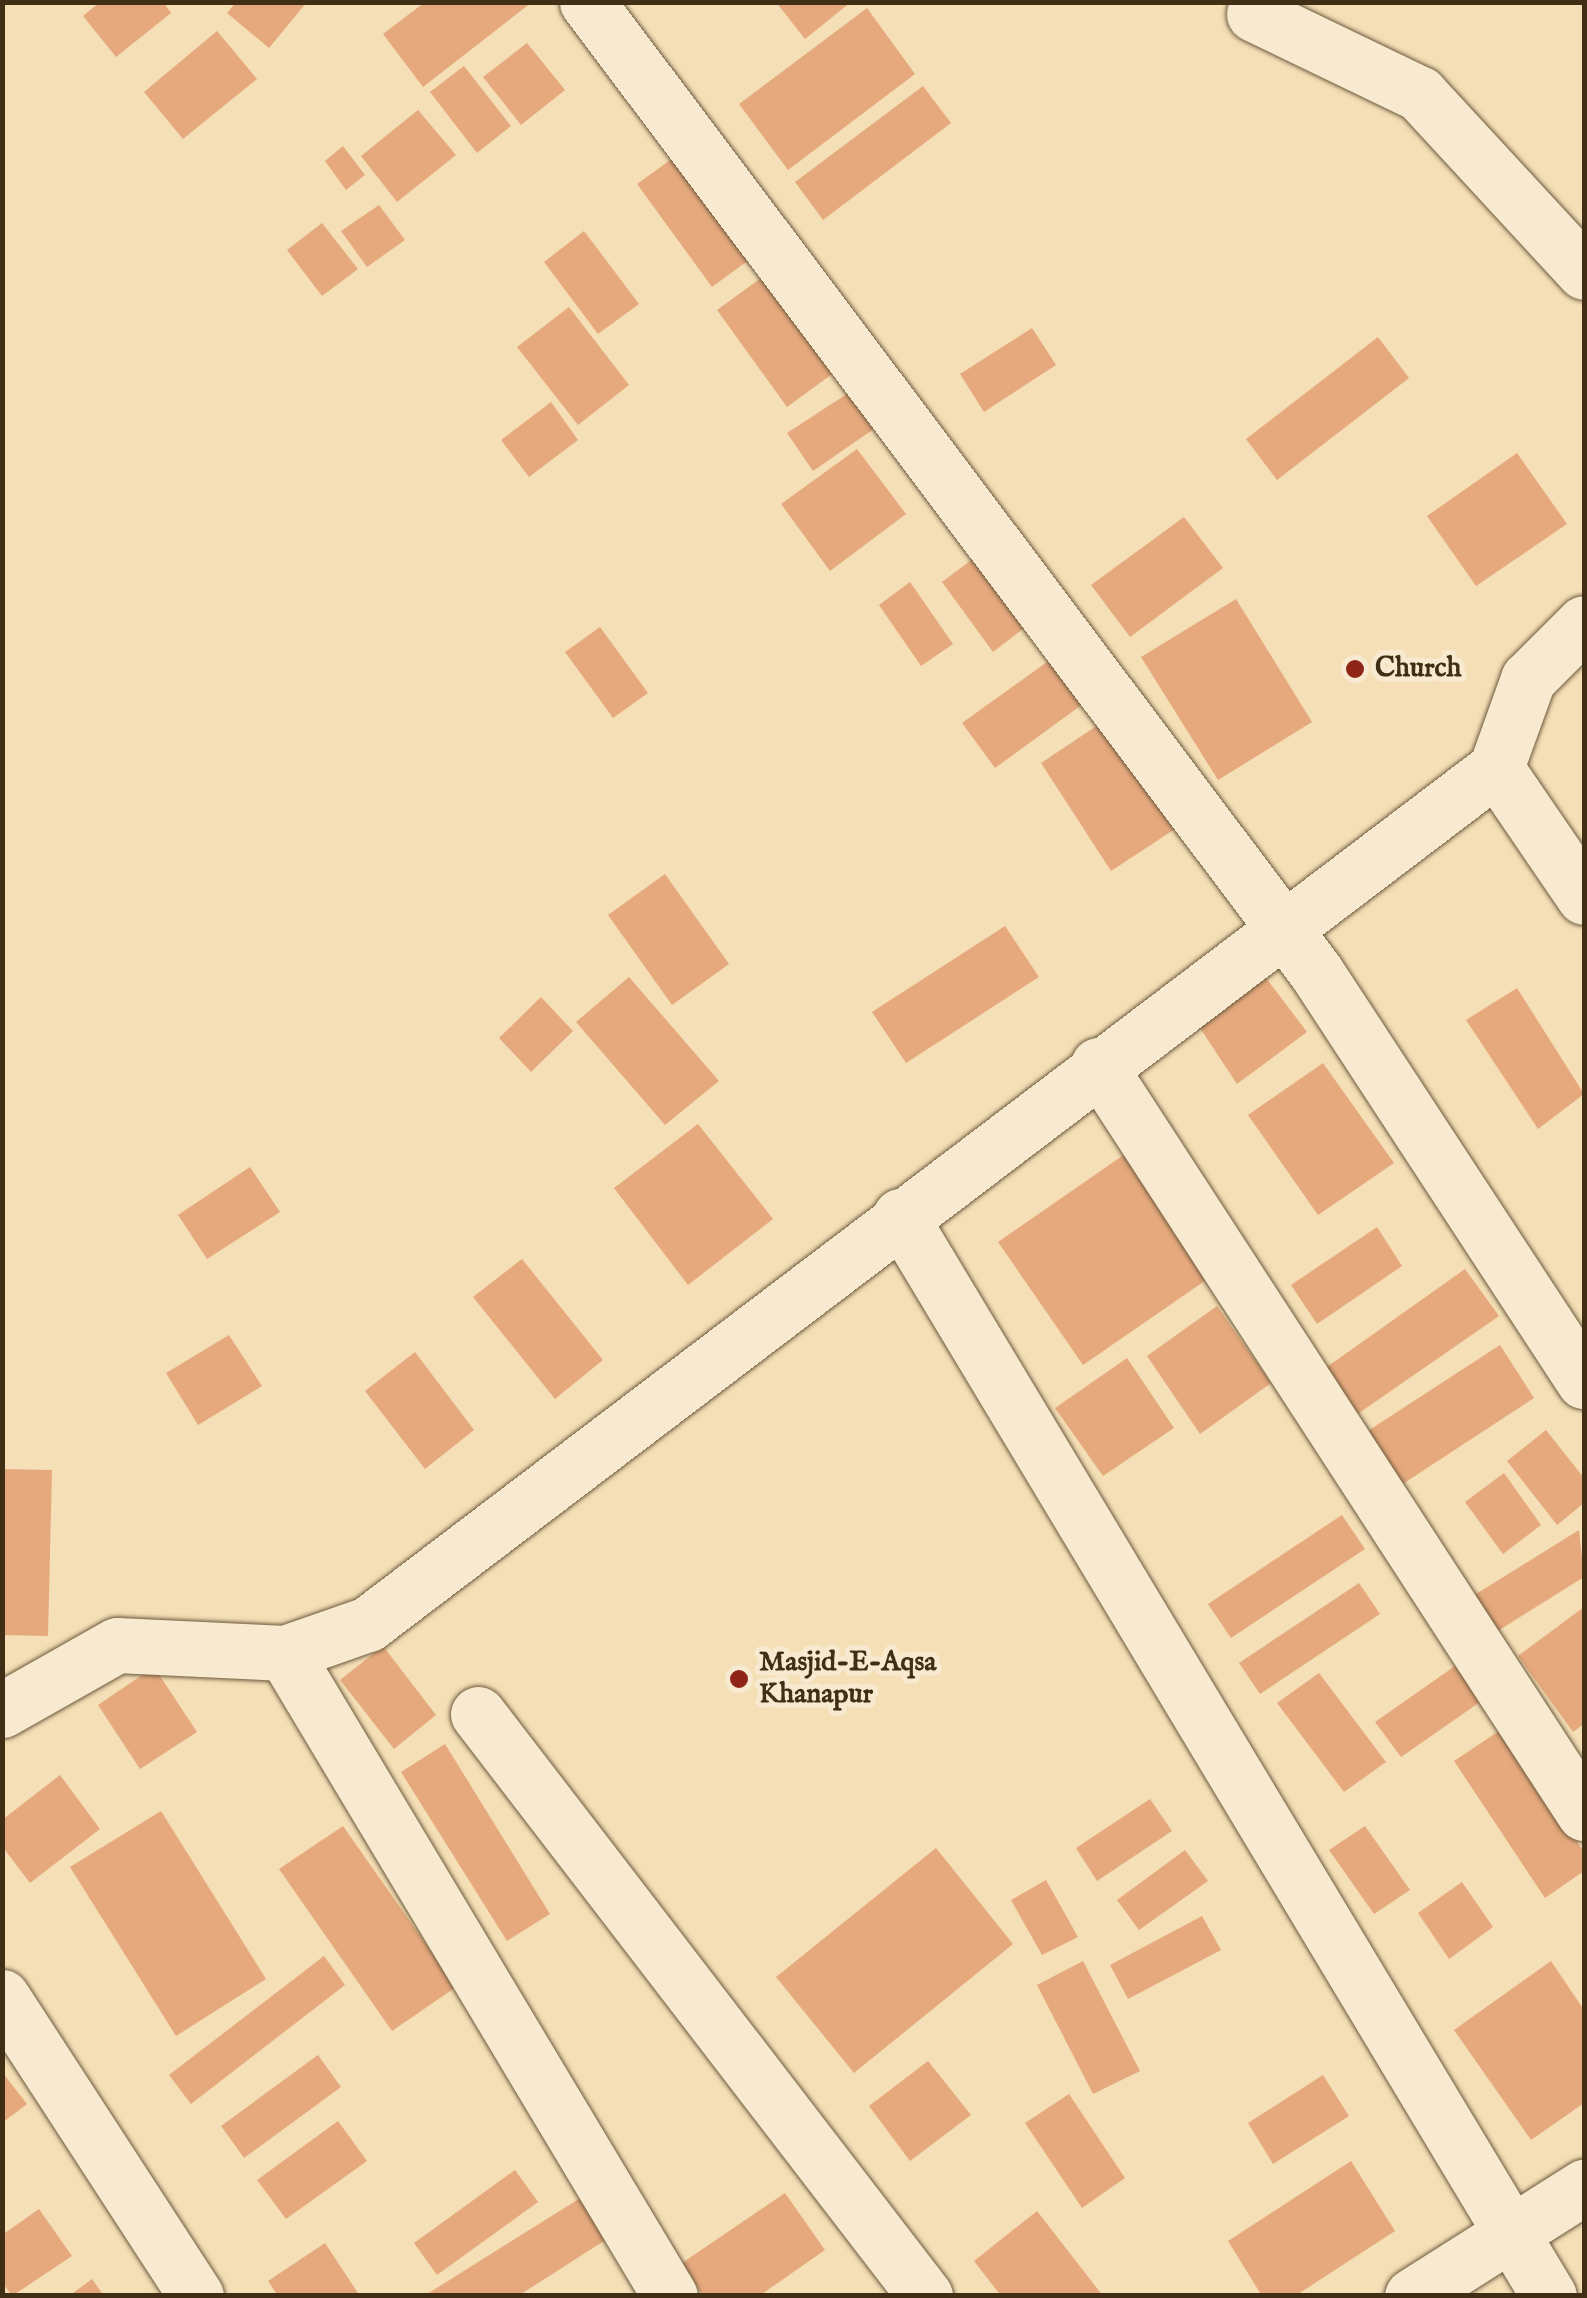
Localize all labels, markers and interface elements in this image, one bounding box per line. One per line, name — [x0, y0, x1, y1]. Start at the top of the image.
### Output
place label: Church — [1375, 652, 1461, 686]
marker: Church — [1344, 658, 1366, 680]
place label: Masjid-E-Aqsa Khanapur — [759, 1646, 936, 1712]
marker: Masjid-E-Aqsa Khanapur — [728, 1668, 750, 1690]

